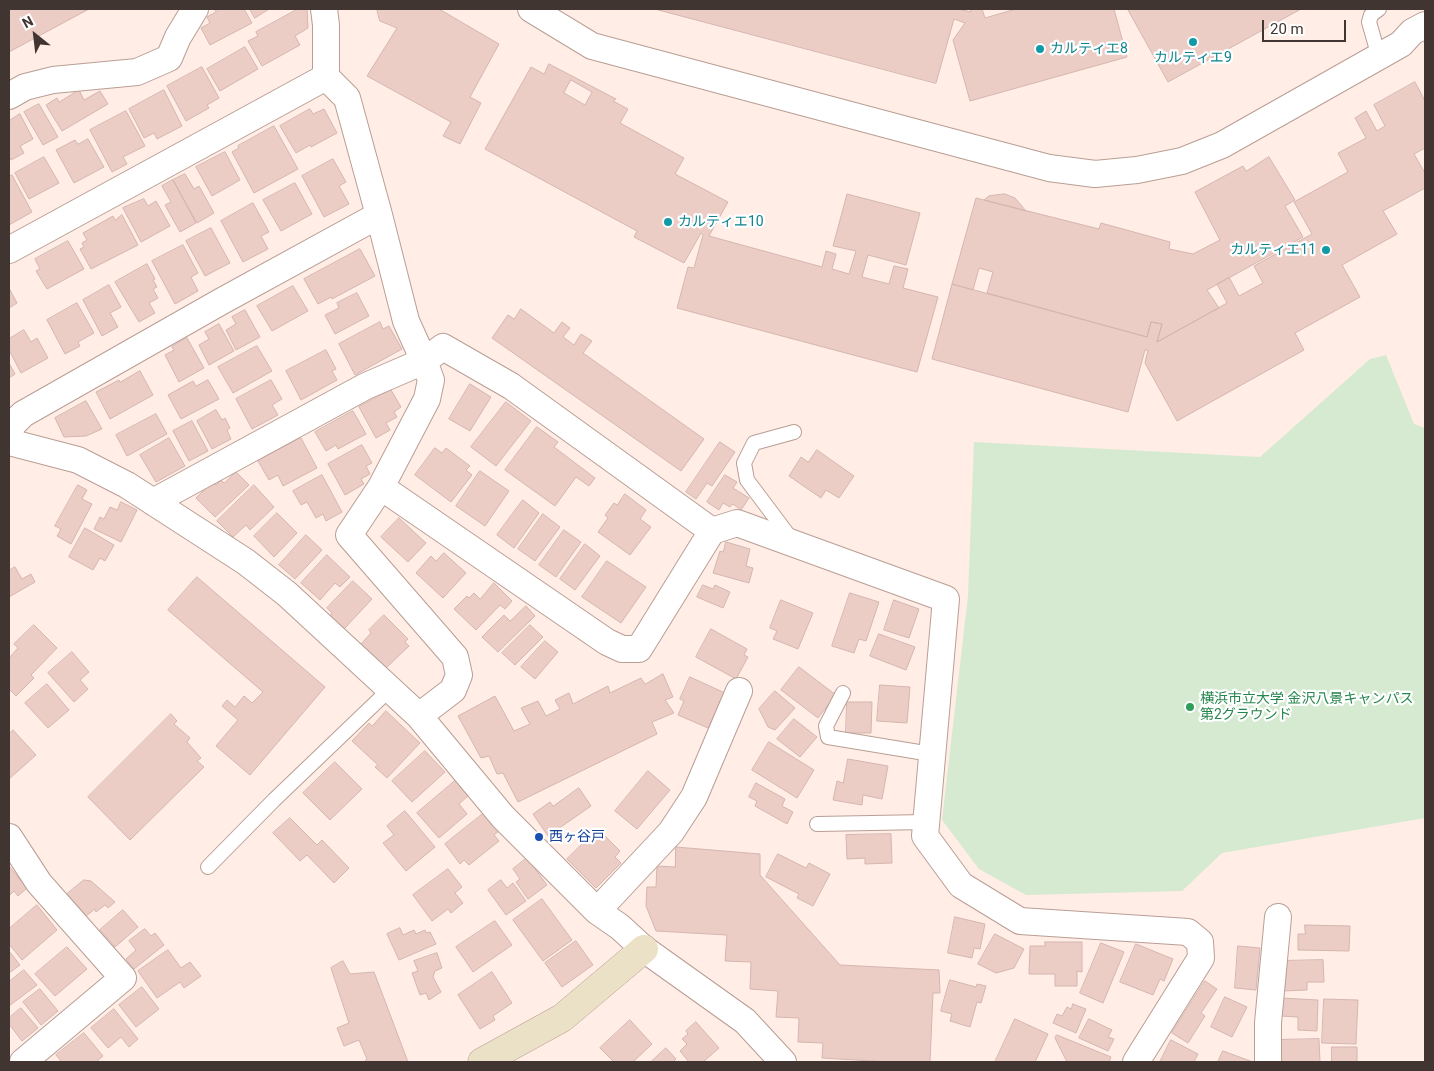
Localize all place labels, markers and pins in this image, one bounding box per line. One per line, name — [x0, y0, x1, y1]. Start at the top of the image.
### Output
marker: カルティエ9 — [1187, 36, 1199, 48]
place label: カルティエ8 — [1050, 41, 1128, 57]
marker: カルティエ8 — [1034, 43, 1046, 55]
place label: カルティエ9 — [1154, 50, 1232, 66]
place label: カルティエ10 — [678, 214, 764, 230]
marker: カルティエ10 — [662, 216, 674, 228]
place label: カルティエ11 — [1230, 242, 1316, 258]
marker: カルティエ11 — [1320, 244, 1332, 256]
place label: 横浜市立大学 金沢八景キャンパス 第2グラウンド — [1200, 691, 1413, 724]
marker: 横浜市立大学 金沢八景キャンパス 第2グラウンド — [1184, 701, 1196, 713]
place label: 西ヶ谷戸 — [549, 829, 605, 845]
marker: 西ヶ谷戸 — [533, 831, 545, 843]

